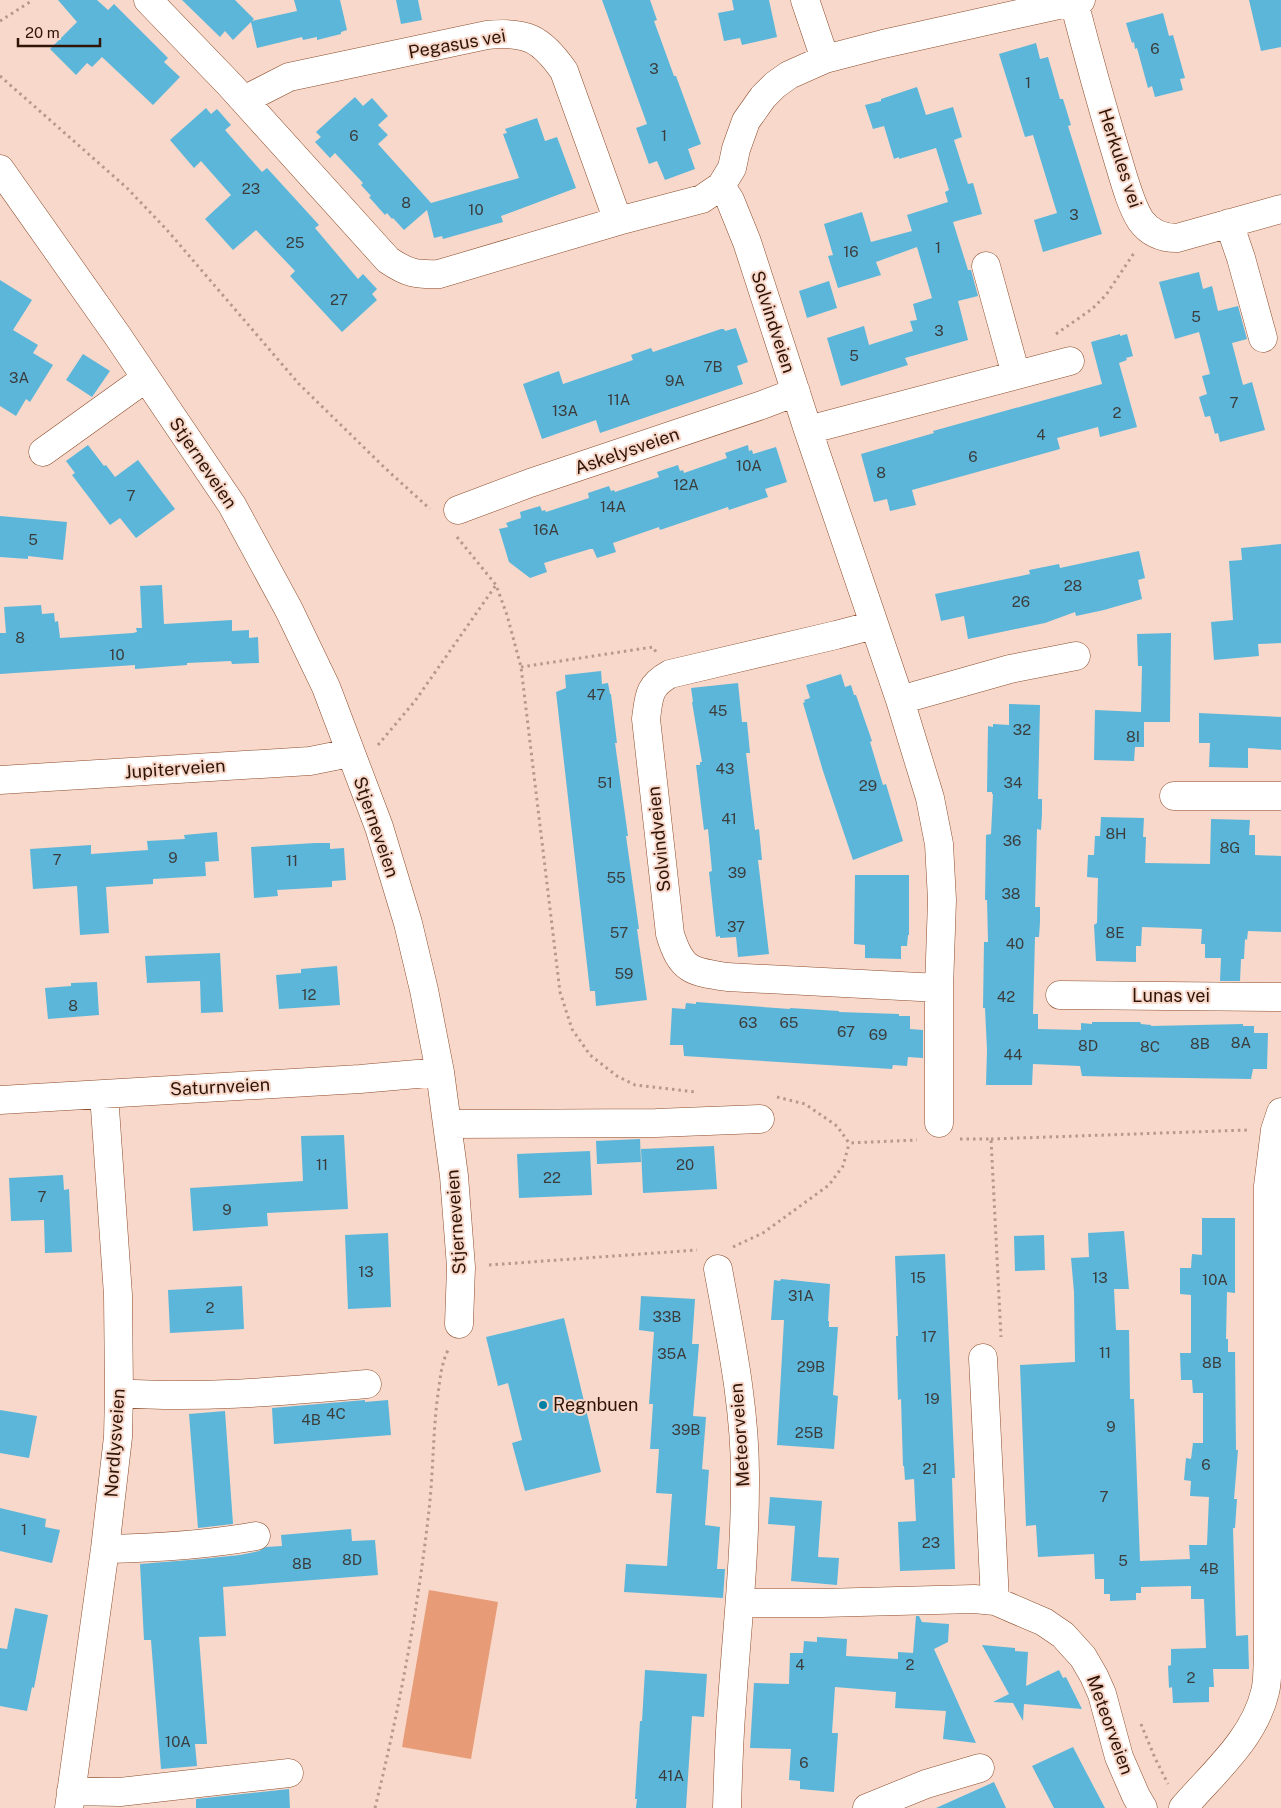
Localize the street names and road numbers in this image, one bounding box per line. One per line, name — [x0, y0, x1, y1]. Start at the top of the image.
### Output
street label: Pegasus vei — [407, 25, 507, 62]
street label: Herkules vei — [1095, 105, 1146, 210]
street label: Solvindveien — [747, 268, 800, 376]
street label: Stjerneveien — [165, 413, 242, 512]
street label: Askelysveien — [572, 423, 682, 478]
street label: Jupiterveien — [124, 755, 226, 783]
street label: Stjerneveien — [349, 774, 404, 880]
street label: Solvindveien — [643, 785, 674, 893]
street label: Lunas vei — [1132, 985, 1210, 1006]
street label: Saturnveien — [169, 1073, 271, 1100]
street label: Stjerneveien — [441, 1169, 470, 1275]
street label: Meteorveien — [725, 1382, 754, 1488]
street label: Nordlysveien — [100, 1388, 129, 1498]
street label: Meteorveien — [1083, 1672, 1138, 1777]

